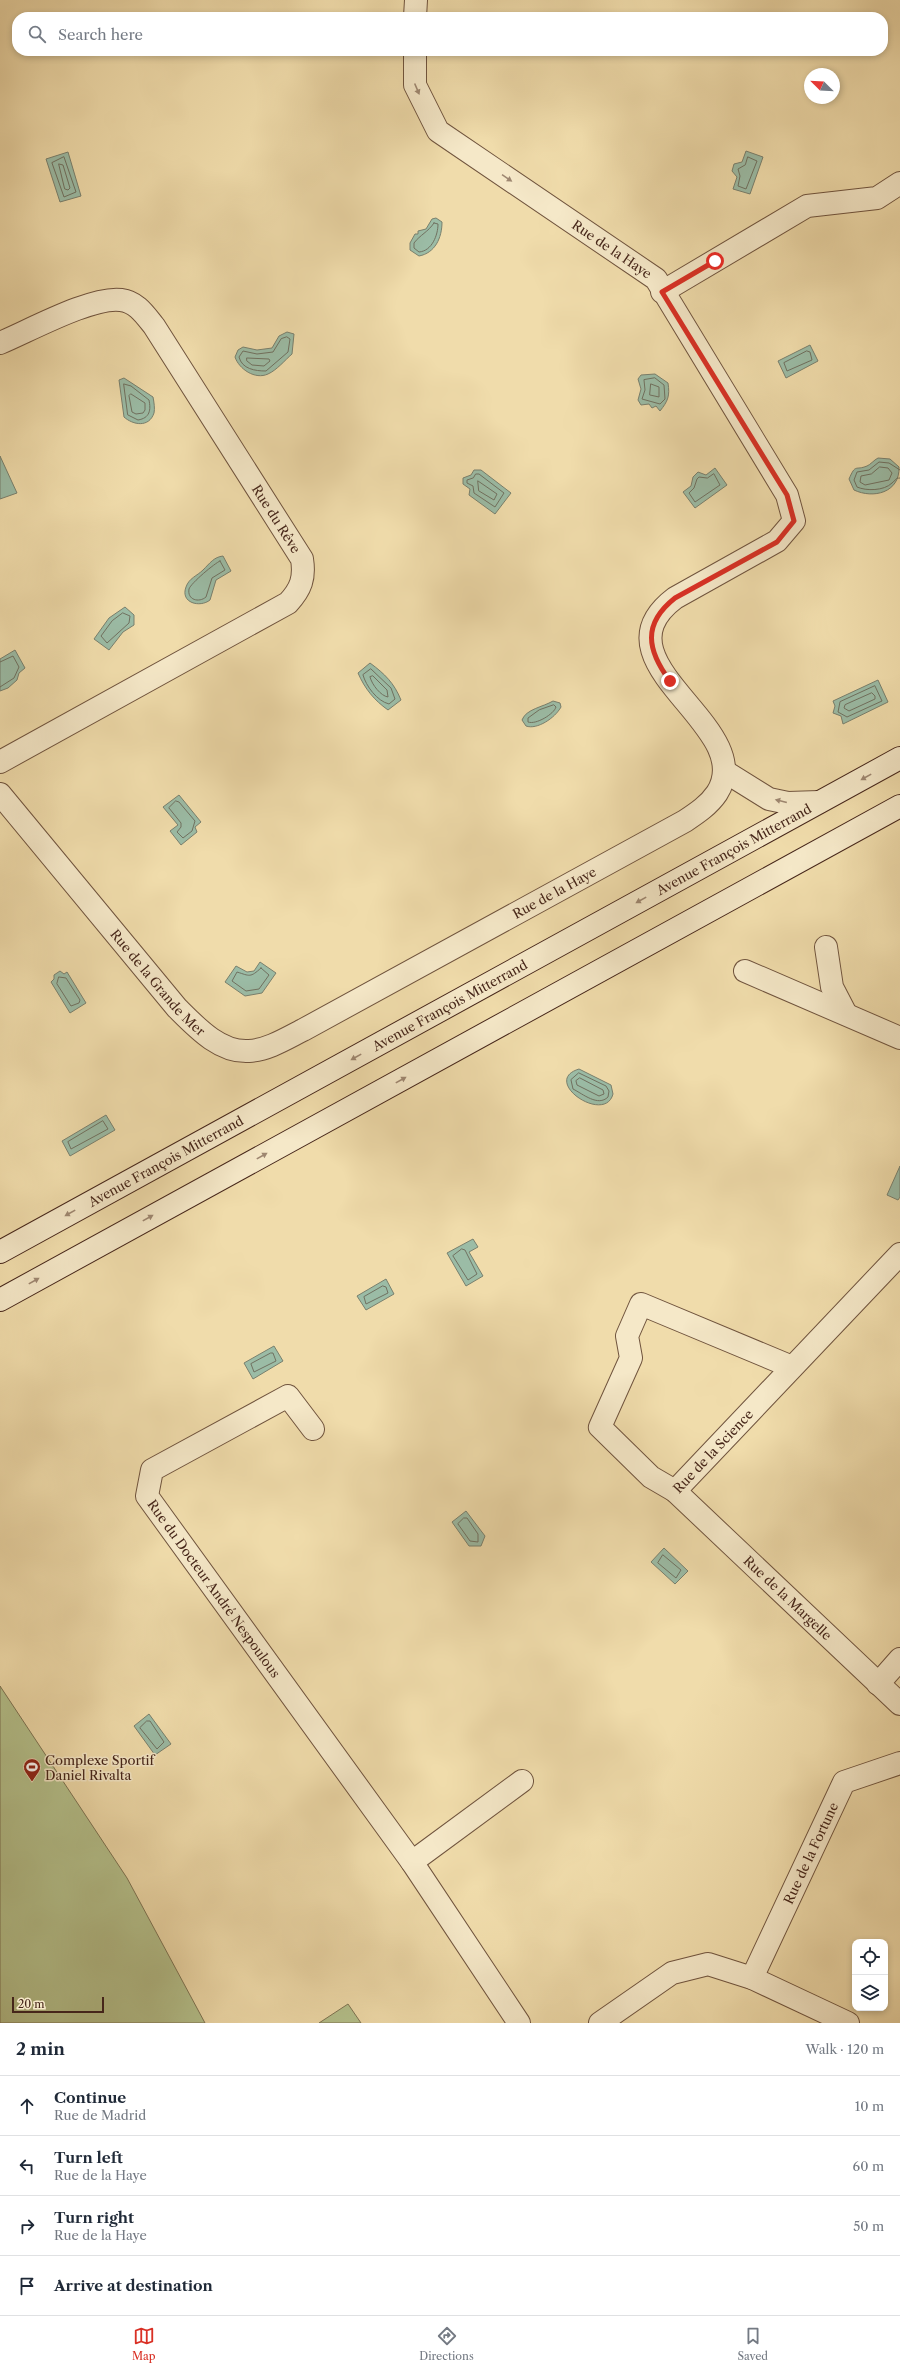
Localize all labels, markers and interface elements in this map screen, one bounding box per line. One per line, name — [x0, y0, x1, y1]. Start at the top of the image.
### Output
search box — [12, 12, 888, 56]
icon: search — [26, 23, 48, 45]
text: Search here — [58, 25, 143, 44]
north arrow — [804, 68, 840, 104]
one-way arrow — [415, 84, 421, 96]
one-way arrow — [502, 174, 512, 182]
street label: Rue de la Haye — [569, 216, 655, 282]
route start — [706, 252, 724, 270]
street label: Rue du Rêve — [249, 481, 304, 556]
route end — [661, 672, 679, 690]
one-way arrow — [860, 773, 872, 780]
one-way arrow — [775, 798, 787, 804]
street label: Avenue François Mitterrand — [653, 800, 814, 899]
street label: Rue de la Haye — [510, 863, 599, 922]
one-way arrow — [636, 897, 647, 903]
street label: Rue de la Grande Mer — [107, 926, 209, 1039]
street label: Avenue François Mitterrand — [369, 956, 530, 1055]
one-way arrow — [350, 1053, 361, 1060]
one-way arrow — [395, 1077, 407, 1083]
street label: Avenue François Mitterrand — [85, 1112, 246, 1210]
one-way arrow — [256, 1152, 268, 1159]
one-way arrow — [64, 1210, 75, 1217]
one-way arrow — [142, 1215, 154, 1222]
one-way arrow — [28, 1277, 40, 1284]
street label: Rue de la Science — [669, 1406, 756, 1496]
street label: Rue du Docteur André Nespoulous — [144, 1496, 284, 1681]
street label: Rue de la Margelle — [740, 1552, 835, 1643]
place label: Complexe Sportif Daniel Rivalta — [45, 1752, 155, 1783]
sports icon: Complexe Sportif Daniel Rivalta — [22, 1757, 42, 1782]
street label: Rue de la Fortune — [780, 1800, 841, 1906]
map controls — [852, 1939, 888, 2011]
button: locate — [852, 1939, 888, 1975]
button: layers — [852, 1975, 888, 2011]
scale bar — [12, 1995, 104, 2014]
text: 20 m — [18, 1997, 44, 2011]
text: 2 min — [16, 2039, 65, 2059]
text: Walk · 120 m — [806, 2041, 884, 2057]
text: Continue — [54, 2088, 126, 2107]
icon: ahead — [16, 2095, 38, 2117]
text: 10 m — [855, 2098, 884, 2114]
text: Rue de Madrid — [54, 2107, 146, 2123]
text: Turn left — [54, 2148, 123, 2167]
icon: left — [16, 2155, 38, 2177]
text: 60 m — [853, 2158, 884, 2174]
text: Rue de la Haye — [54, 2167, 147, 2183]
text: Turn right — [54, 2208, 134, 2227]
icon: right — [16, 2215, 38, 2237]
text: 50 m — [853, 2218, 884, 2234]
text: Rue de la Haye — [54, 2227, 147, 2243]
icon: arrive — [16, 2275, 38, 2297]
text: Arrive at destination — [54, 2276, 213, 2295]
tab: Map — [132, 2325, 156, 2363]
tab: Directions — [419, 2325, 474, 2363]
tab: Saved — [738, 2325, 768, 2363]

